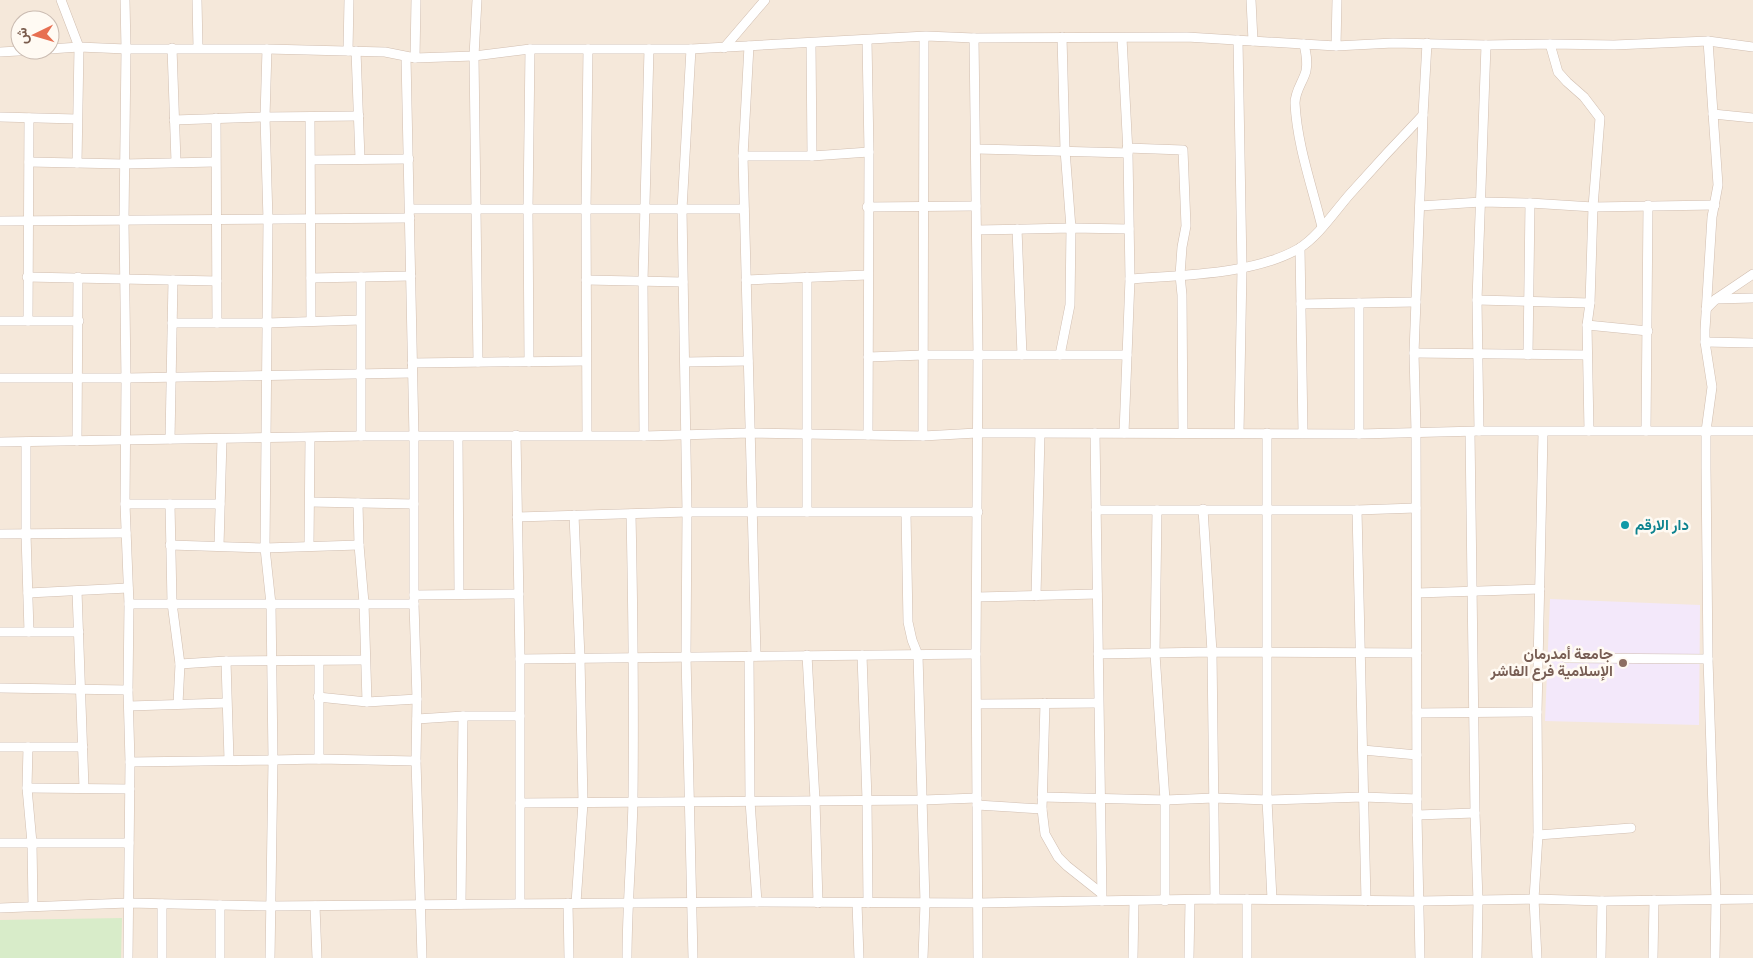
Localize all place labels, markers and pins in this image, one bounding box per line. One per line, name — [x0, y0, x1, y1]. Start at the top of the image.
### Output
place label: دار الارقم — [1635, 516, 1689, 535]
marker: دار الارقم — [1619, 519, 1631, 531]
place label: جامعة أمدرمان الإسلامية فرع الفاشر — [1489, 645, 1613, 681]
marker: جامعة أمدرمان الإسلامية فرع الفاشر — [1617, 657, 1629, 669]

